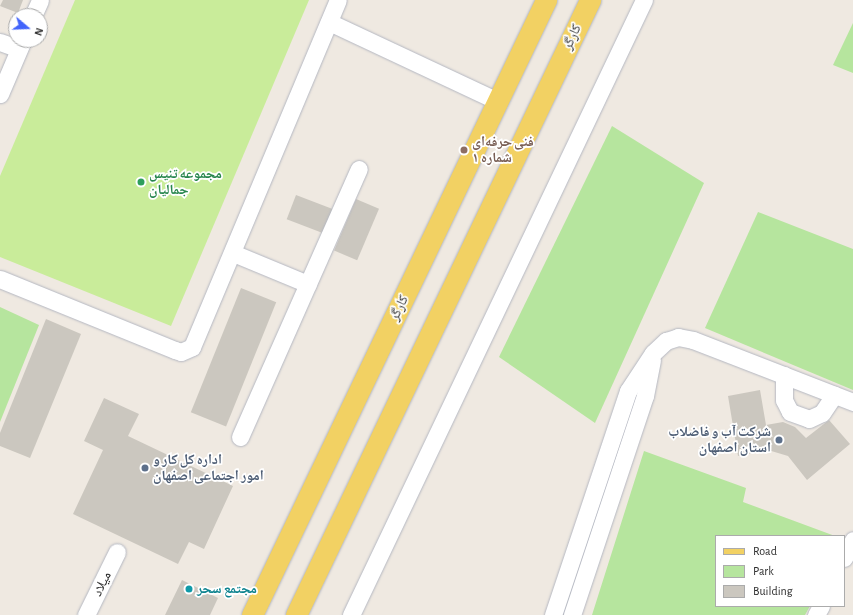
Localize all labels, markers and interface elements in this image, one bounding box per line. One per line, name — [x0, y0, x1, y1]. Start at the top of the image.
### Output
north arrow — [8, 8, 48, 48]
street label: کارگر — [559, 22, 585, 52]
text: N — [32, 26, 45, 37]
place label: فنی حرفه‌ای شماره ۱ — [472, 134, 534, 166]
marker: فنی حرفه‌ای شماره ۱ — [459, 145, 469, 155]
place label: مجموعه تنیس جمالیان — [149, 166, 222, 198]
marker: مجموعه تنیس جمالیان — [136, 177, 146, 187]
street label: کارگر — [386, 293, 412, 323]
place label: شرکت آب و فاضلاب استان اصفهان — [668, 424, 771, 456]
marker: شرکت آب و فاضلاب استان اصفهان — [774, 435, 784, 445]
place label: اداره کل کار و امور اجتماعی اصفهان — [153, 452, 264, 484]
marker: اداره کل کار و امور اجتماعی اصفهان — [140, 463, 150, 473]
legend — [715, 535, 845, 607]
text: Road — [753, 545, 777, 557]
text: Park — [753, 565, 774, 577]
street label: میلاد — [89, 569, 115, 599]
place label: مجتمع سحر — [197, 581, 257, 597]
marker: مجتمع سحر — [184, 584, 194, 594]
text: Building — [753, 585, 793, 597]

